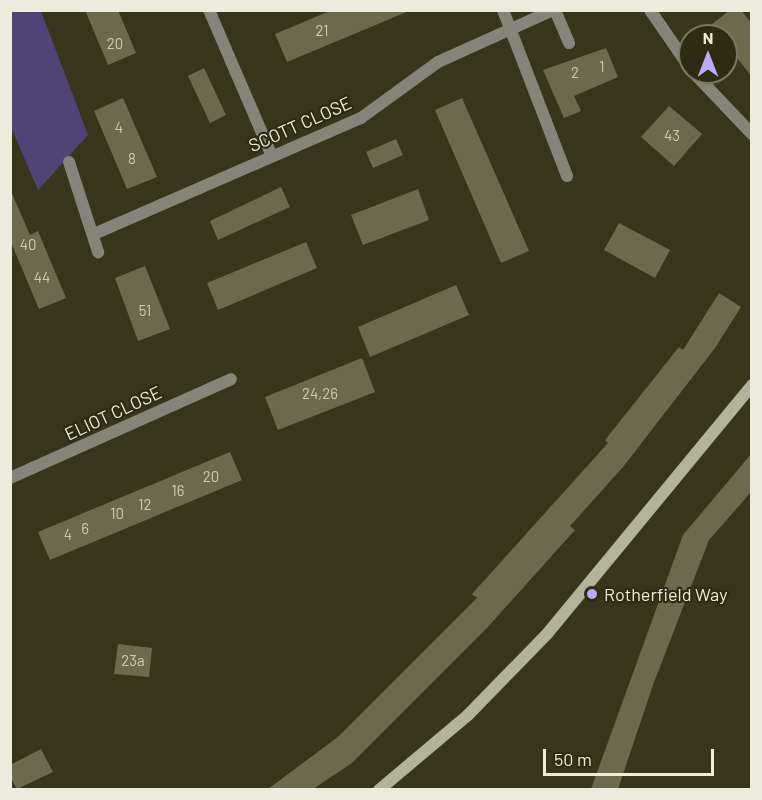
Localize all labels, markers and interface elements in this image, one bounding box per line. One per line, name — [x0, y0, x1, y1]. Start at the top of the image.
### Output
house number: 21 — [315, 22, 329, 40]
north arrow — [678, 24, 738, 84]
text: N — [703, 28, 713, 47]
house number: 20 — [107, 35, 123, 53]
house number: 1 — [599, 58, 605, 76]
house number: 2 — [571, 64, 579, 82]
street label: SCOTT CLOSE — [245, 92, 355, 156]
house number: 4 — [115, 119, 123, 137]
house number: 43 — [664, 127, 680, 145]
house number: 8 — [128, 150, 136, 168]
house number: 40 — [20, 236, 36, 254]
house number: 44 — [34, 269, 50, 287]
house number: 51 — [139, 302, 151, 320]
street label: ELIOT CLOSE — [61, 381, 165, 445]
house number: 24,26 — [302, 385, 338, 403]
house number: 20 — [203, 468, 219, 486]
house number: 16 — [172, 482, 184, 500]
house number: 12 — [138, 496, 152, 514]
house number: 10 — [110, 505, 124, 523]
house number: 6 — [81, 520, 89, 538]
house number: 4 — [64, 526, 72, 544]
place label: Rotherfield Way — [604, 583, 727, 605]
marker: Rotherfield Way — [585, 587, 599, 601]
house number: 23a — [121, 652, 145, 670]
scale bar — [546, 737, 717, 775]
text: 50 m — [554, 748, 592, 770]

